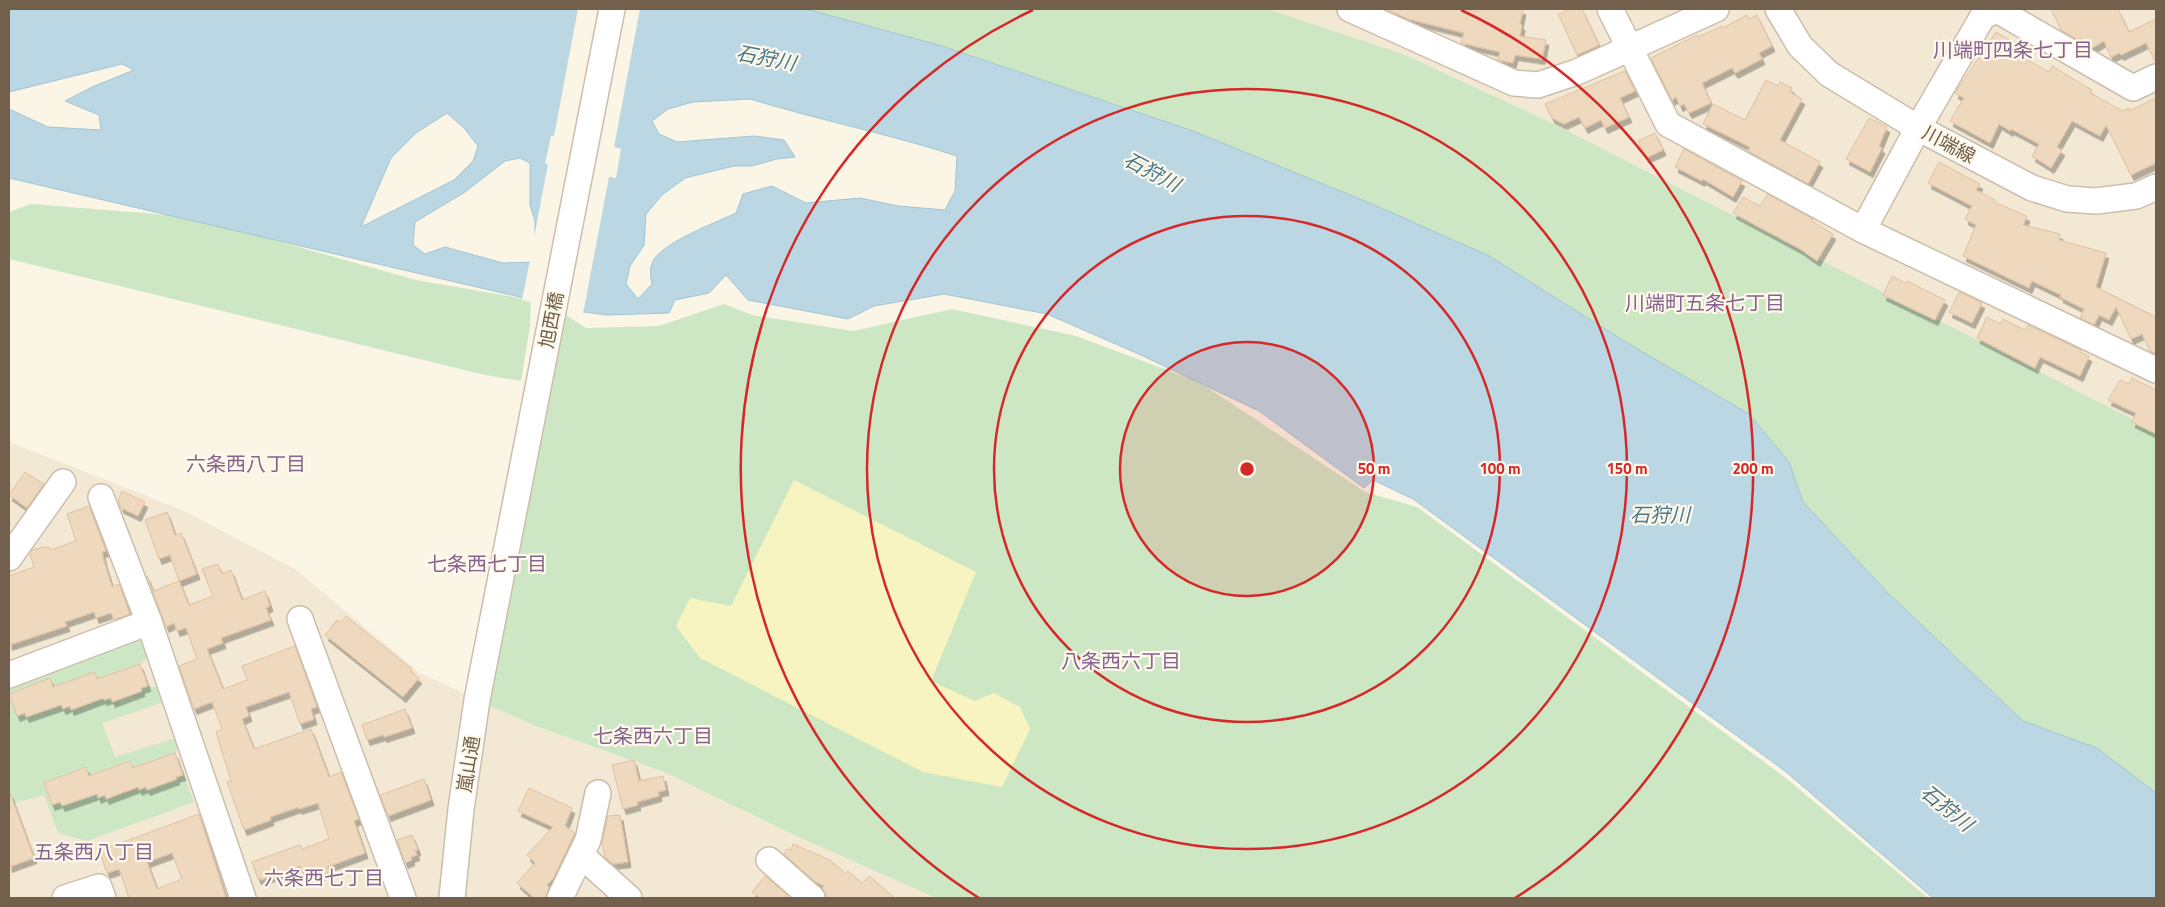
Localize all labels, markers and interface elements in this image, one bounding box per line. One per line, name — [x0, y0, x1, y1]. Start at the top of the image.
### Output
district label: 川端町四条七丁目 — [1933, 34, 2093, 65]
water label: 石狩川 — [734, 37, 800, 79]
street label: 川端線 — [1917, 117, 1981, 170]
water label: 石狩川 — [1118, 144, 1188, 200]
district label: 川端町五条七丁目 — [1625, 287, 1785, 318]
street label: 旭西橋 — [531, 289, 570, 351]
district label: 六条西八丁目 — [186, 448, 306, 479]
text: 50 m — [1358, 457, 1390, 480]
text: 100 m — [1479, 457, 1521, 480]
text: 150 m — [1606, 457, 1648, 480]
text: 200 m — [1732, 457, 1774, 480]
centre of rings — [1238, 460, 1256, 478]
water label: 石狩川 — [1630, 499, 1692, 530]
district label: 七条西七丁目 — [427, 548, 547, 579]
district label: 八条西六丁目 — [1061, 645, 1181, 676]
district label: 七条西六丁目 — [593, 720, 713, 751]
street label: 嵐山通 — [449, 733, 486, 794]
water label: 石狩川 — [1914, 777, 1982, 840]
district label: 五条西八丁目 — [34, 836, 154, 867]
district label: 六条西七丁目 — [264, 862, 384, 893]

